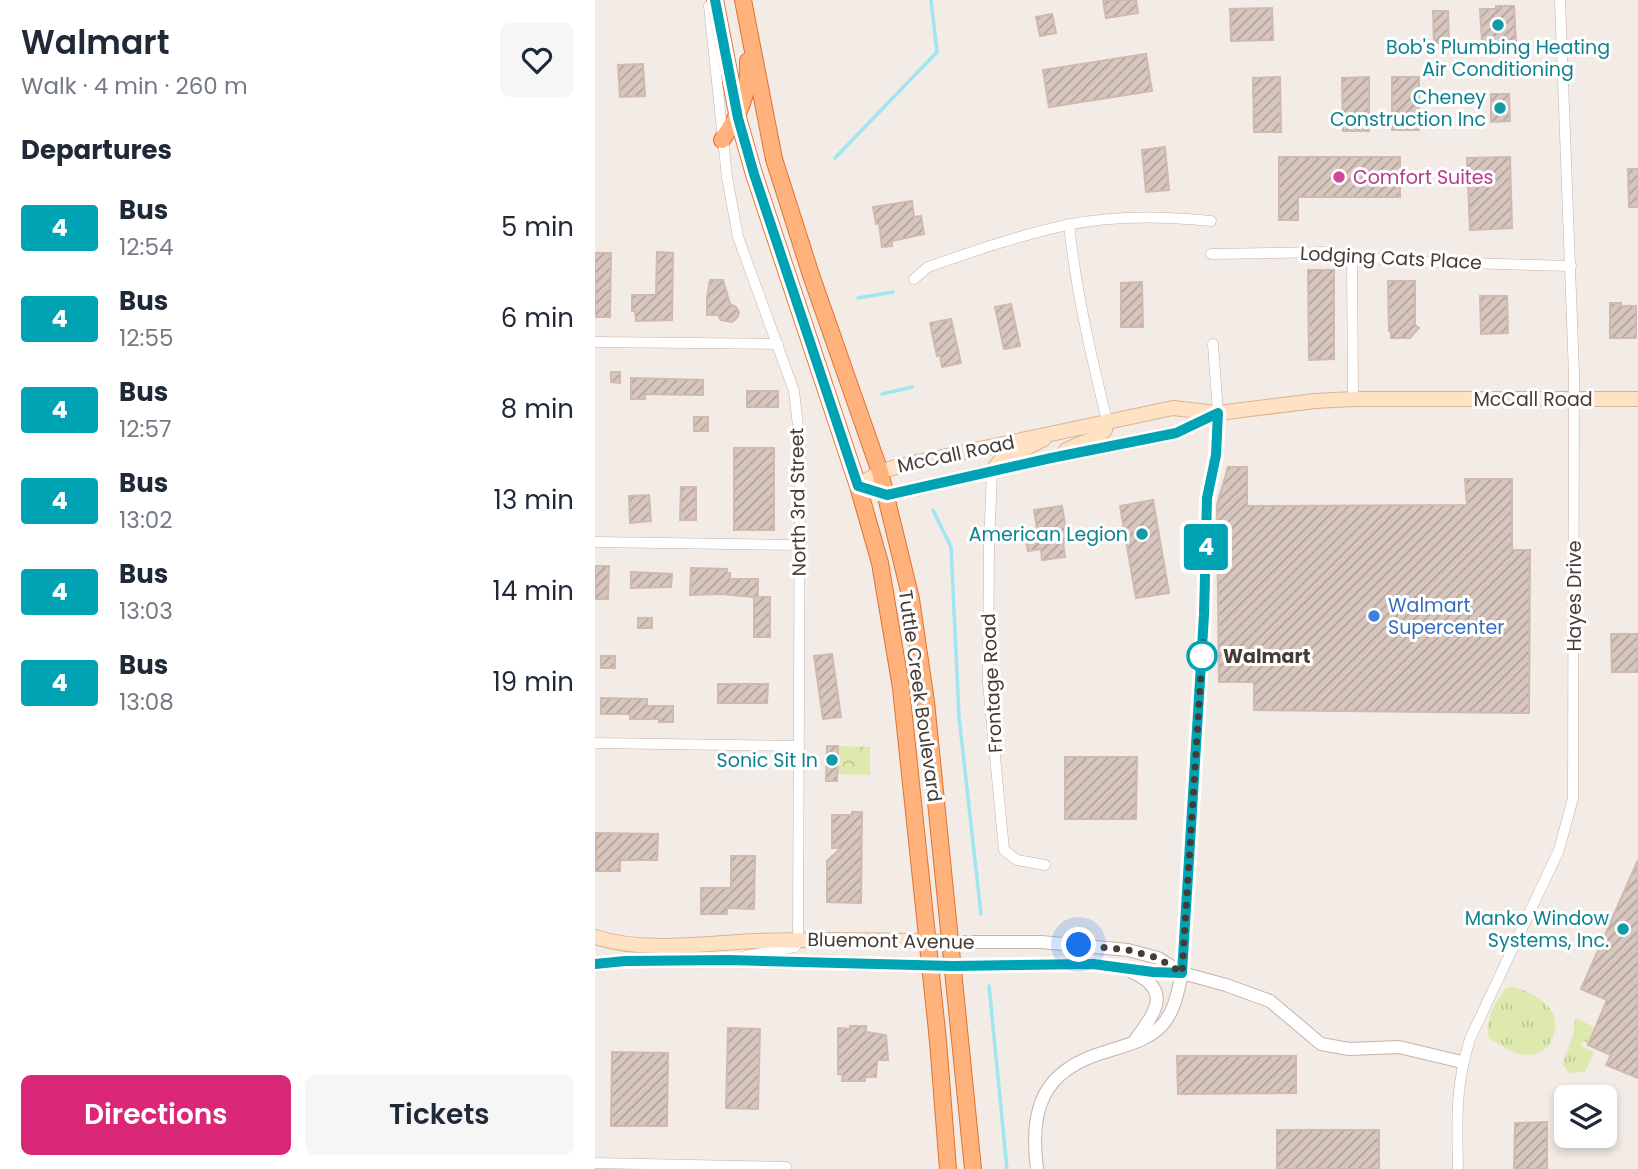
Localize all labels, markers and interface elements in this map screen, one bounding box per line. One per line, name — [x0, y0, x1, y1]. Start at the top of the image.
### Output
marker: Bob's Plumbing Heating Air Conditioning — [1490, 17, 1506, 33]
text: Walmart — [21, 19, 169, 66]
button: heart — [500, 23, 574, 97]
place label: Bob's Plumbing Heating Air Conditioning — [1386, 34, 1610, 83]
text: Walk · 4 min · 260 m — [21, 70, 248, 102]
place label: Cheney Construction Inc — [1330, 84, 1486, 133]
marker: Cheney Construction Inc — [1492, 100, 1508, 116]
text: Departures — [21, 132, 172, 168]
place label: Comfort Suites — [1353, 164, 1494, 191]
marker: Comfort Suites — [1331, 169, 1347, 185]
text: Bus — [119, 192, 168, 228]
text: 5 min — [501, 209, 574, 245]
text: 4 — [51, 211, 68, 244]
text: 12:54 — [119, 231, 173, 263]
street label: Lodging Cats Place — [1299, 240, 1483, 276]
text: Bus — [119, 283, 168, 319]
text: 6 min — [501, 300, 574, 336]
text: 4 — [51, 302, 68, 335]
text: 12:55 — [119, 322, 173, 354]
text: Bus — [119, 374, 168, 410]
street label: McCall Road — [1473, 386, 1593, 413]
text: 8 min — [501, 391, 574, 427]
text: 4 — [51, 393, 68, 426]
text: 12:57 — [119, 413, 172, 445]
street label: North 3rd Street — [783, 427, 813, 577]
street label: McCall Road — [895, 428, 1017, 480]
text: Bus — [119, 465, 168, 501]
text: 13 min — [494, 482, 574, 518]
text: 4 — [51, 484, 68, 517]
text: 13:02 — [119, 504, 172, 536]
place label: American Legion — [969, 521, 1128, 548]
line badge: 4 — [1183, 524, 1229, 570]
marker: American Legion — [1134, 526, 1150, 542]
text: 4 — [1198, 530, 1214, 563]
street label: Hayes Drive — [1561, 540, 1588, 652]
text: Bus — [119, 556, 168, 592]
text: 14 min — [493, 573, 574, 609]
text: 4 — [51, 575, 68, 608]
street label: Tuttle Creek Boulevard — [892, 588, 948, 804]
place label: Walmart Supercenter — [1388, 592, 1504, 641]
text: 13:03 — [119, 595, 173, 627]
marker: Walmart Supercenter — [1366, 608, 1382, 624]
street label: Frontage Road — [975, 612, 1009, 754]
marker: Walmart — [1187, 641, 1217, 671]
place label: Walmart — [1223, 643, 1311, 670]
text: Bus — [119, 647, 168, 683]
text: 19 min — [493, 664, 574, 700]
text: 4 — [51, 666, 68, 699]
text: 13:08 — [119, 686, 174, 718]
place label: Sonic Sit In — [717, 747, 818, 774]
marker: Sonic Sit In — [824, 752, 840, 768]
place label: Manko Window Systems, Inc. — [1465, 905, 1609, 954]
marker: Manko Window Systems, Inc. — [1615, 921, 1631, 937]
street label: Bluemont Avenue — [807, 926, 975, 956]
your location — [1061, 927, 1096, 962]
button: Directions — [21, 1075, 291, 1155]
button: Tickets — [305, 1075, 574, 1155]
map controls — [1554, 1085, 1617, 1148]
button: layers — [1554, 1085, 1617, 1148]

